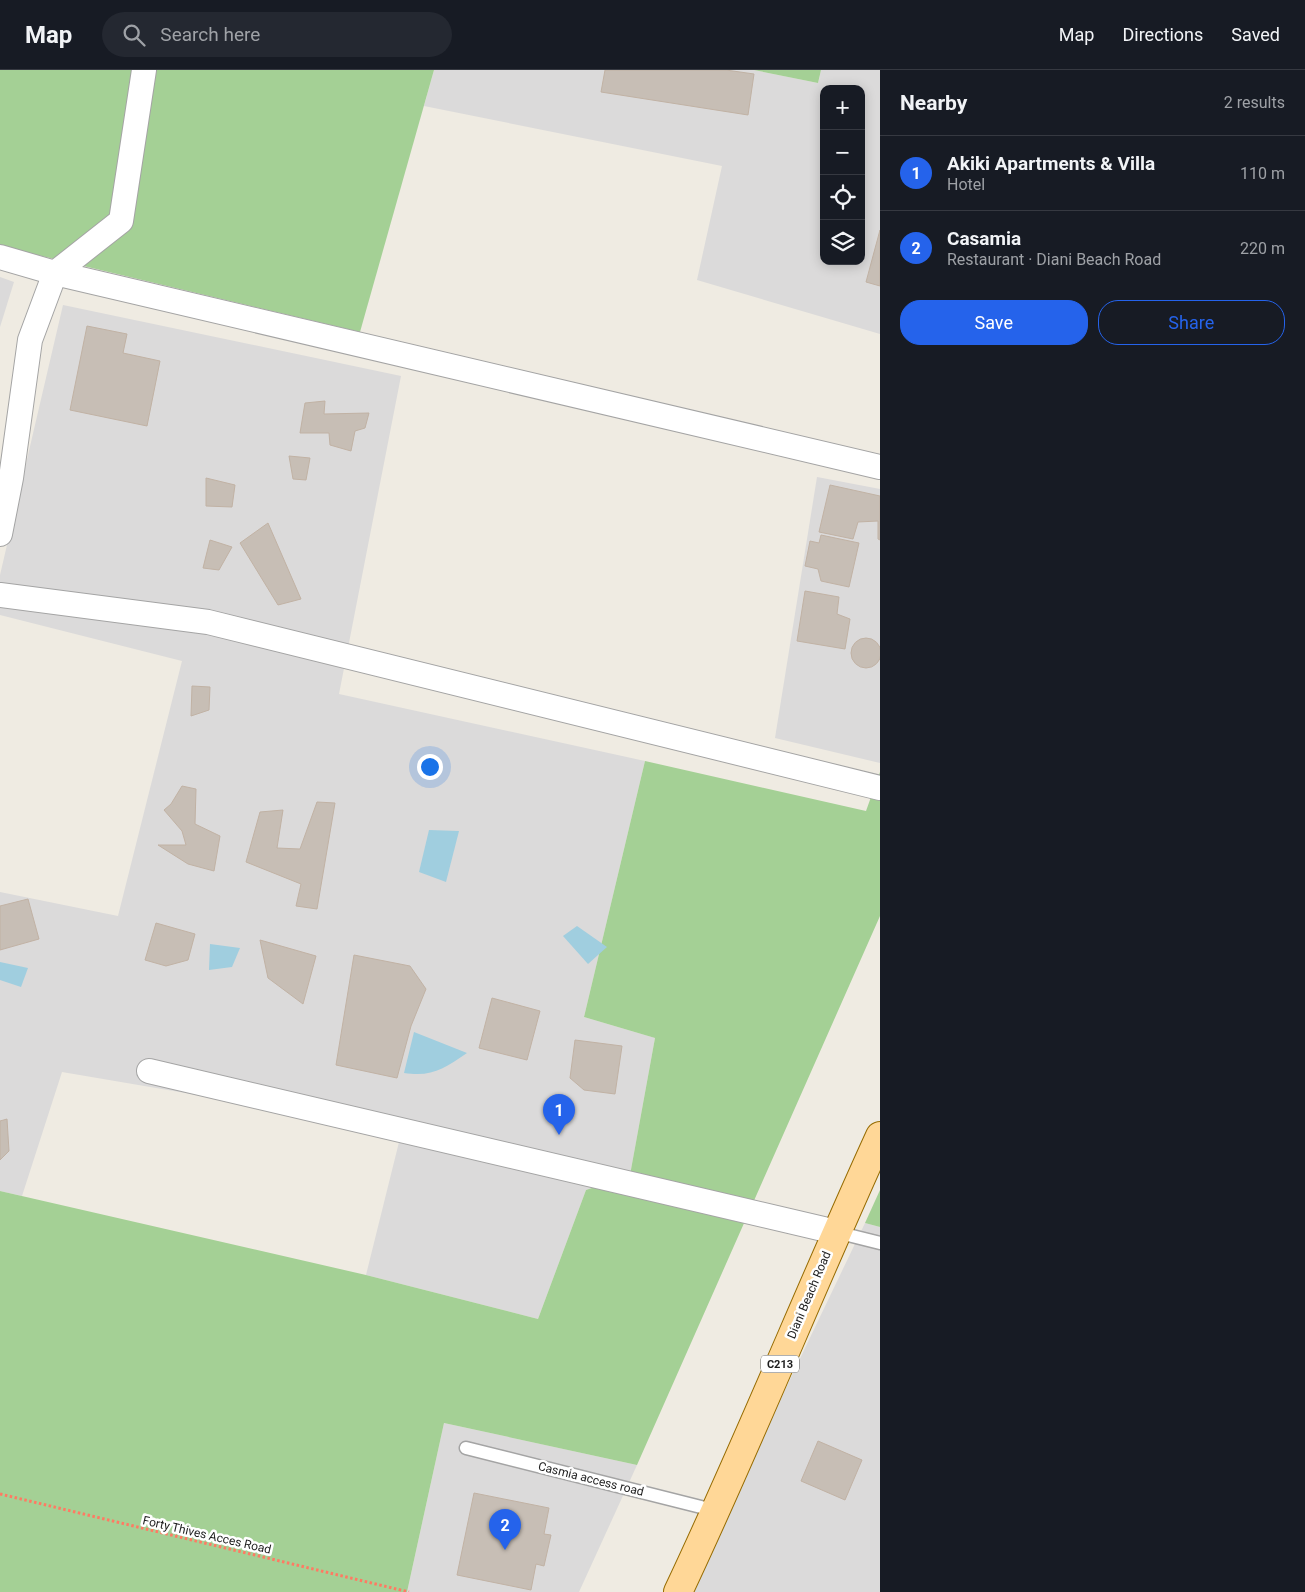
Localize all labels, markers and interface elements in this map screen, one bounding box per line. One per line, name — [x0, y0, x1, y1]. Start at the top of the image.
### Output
search box — [102, 12, 452, 57]
text: Map — [25, 21, 72, 49]
icon: search — [120, 21, 148, 49]
text: Search here — [160, 23, 260, 46]
text: Map — [1059, 24, 1094, 45]
text: Directions — [1122, 24, 1203, 45]
text: Saved — [1231, 24, 1280, 45]
map controls — [820, 85, 865, 265]
button: + — [820, 85, 865, 130]
text: Nearby — [900, 91, 967, 115]
text: 2 results — [1224, 93, 1285, 112]
button: − — [820, 130, 865, 175]
text: Akiki Apartments & Villa — [947, 152, 1155, 175]
text: 1 — [911, 164, 921, 183]
text: 110 m — [1240, 164, 1285, 183]
button: locate — [820, 175, 865, 220]
text: Hotel — [947, 175, 985, 194]
button: layers — [820, 220, 865, 265]
text: Casamia — [947, 227, 1021, 250]
text: 2 — [911, 239, 921, 258]
text: 220 m — [1240, 239, 1285, 258]
text: Restaurant · Diani Beach Road — [947, 250, 1161, 269]
button: Save — [900, 300, 1088, 345]
button: Share — [1098, 300, 1285, 345]
your location — [417, 754, 443, 780]
pin: 1 — [543, 1094, 575, 1135]
street label: Diani Beach Road — [784, 1249, 834, 1341]
road number: C213 — [761, 1356, 799, 1372]
street label: Casmia access road — [537, 1459, 645, 1499]
pin: 2 — [489, 1509, 521, 1550]
street label: Forty Thives Acces Road — [141, 1513, 273, 1557]

